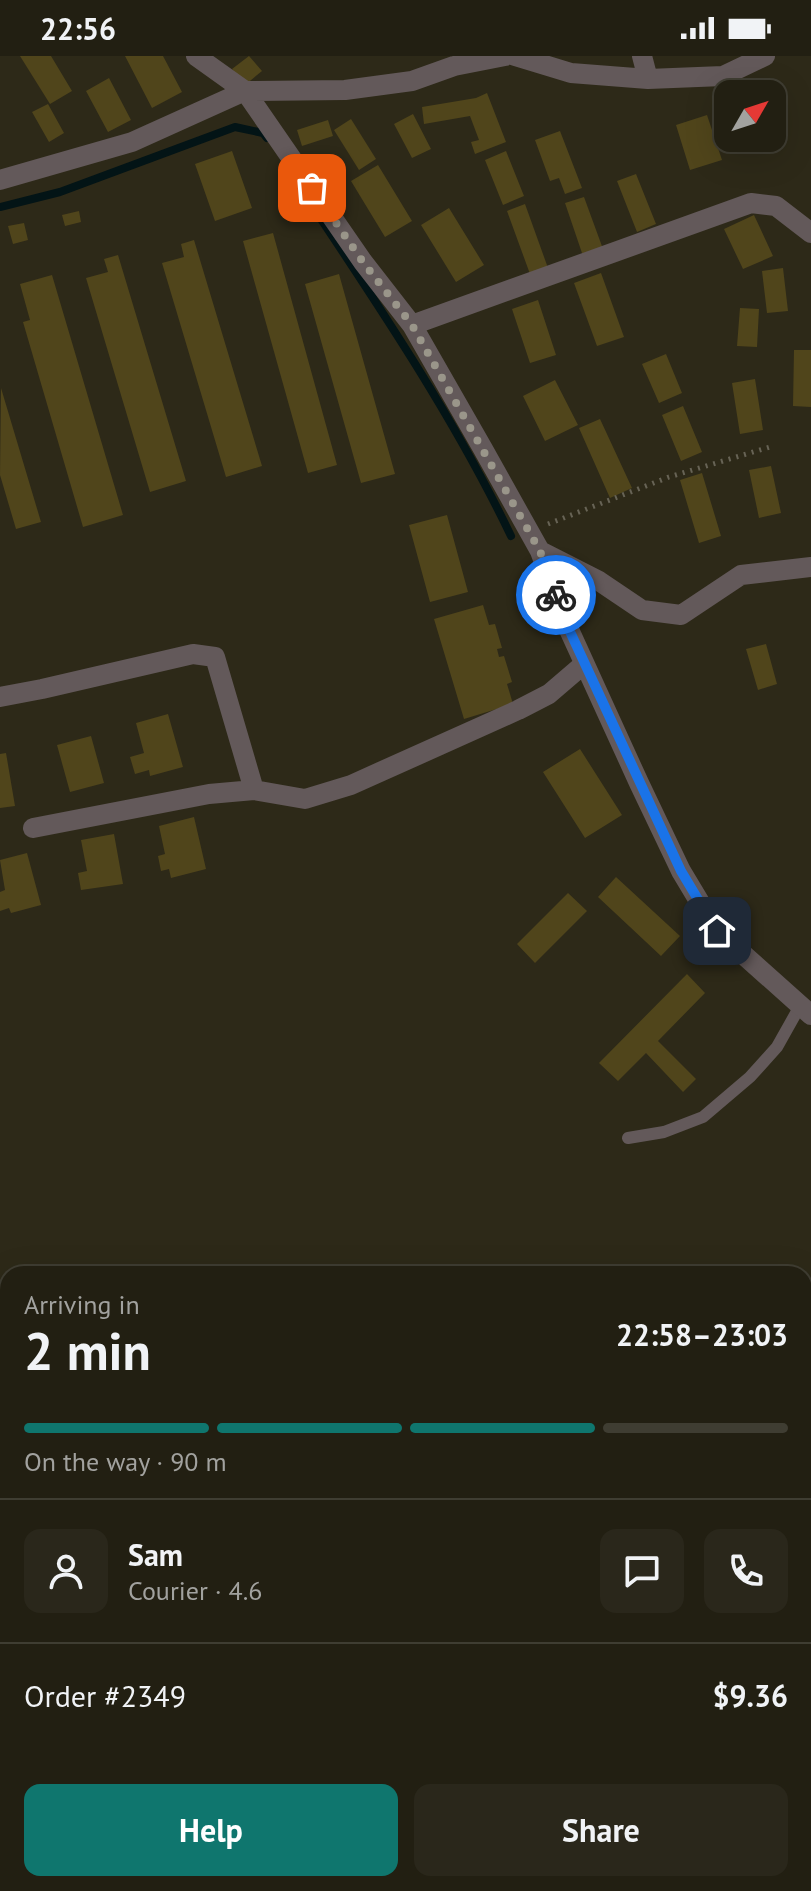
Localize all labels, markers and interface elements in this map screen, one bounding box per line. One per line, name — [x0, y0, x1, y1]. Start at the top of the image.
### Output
text: 22:56 — [40, 9, 116, 48]
north arrow — [714, 80, 786, 152]
map controls — [714, 80, 786, 152]
pin — [278, 154, 346, 222]
icon: bag — [290, 166, 334, 210]
courier — [516, 555, 596, 635]
icon: bike — [534, 573, 578, 617]
pin — [683, 897, 751, 965]
icon: home — [695, 909, 739, 953]
text: Arriving in — [24, 1288, 140, 1321]
text: 22:58–23:03 — [616, 1315, 788, 1354]
text: 2 min — [24, 1317, 151, 1384]
text: On the way · 90 m — [24, 1445, 227, 1478]
button: person — [24, 1529, 108, 1613]
button: chat — [600, 1529, 684, 1613]
button: phone — [704, 1529, 788, 1613]
text: Sam — [128, 1535, 183, 1574]
text: Courier · 4.6 — [128, 1574, 262, 1607]
text: Order #2349 — [24, 1676, 186, 1715]
text: $9.36 — [713, 1676, 788, 1715]
button: Help — [24, 1784, 398, 1876]
button: Share — [414, 1784, 788, 1876]

